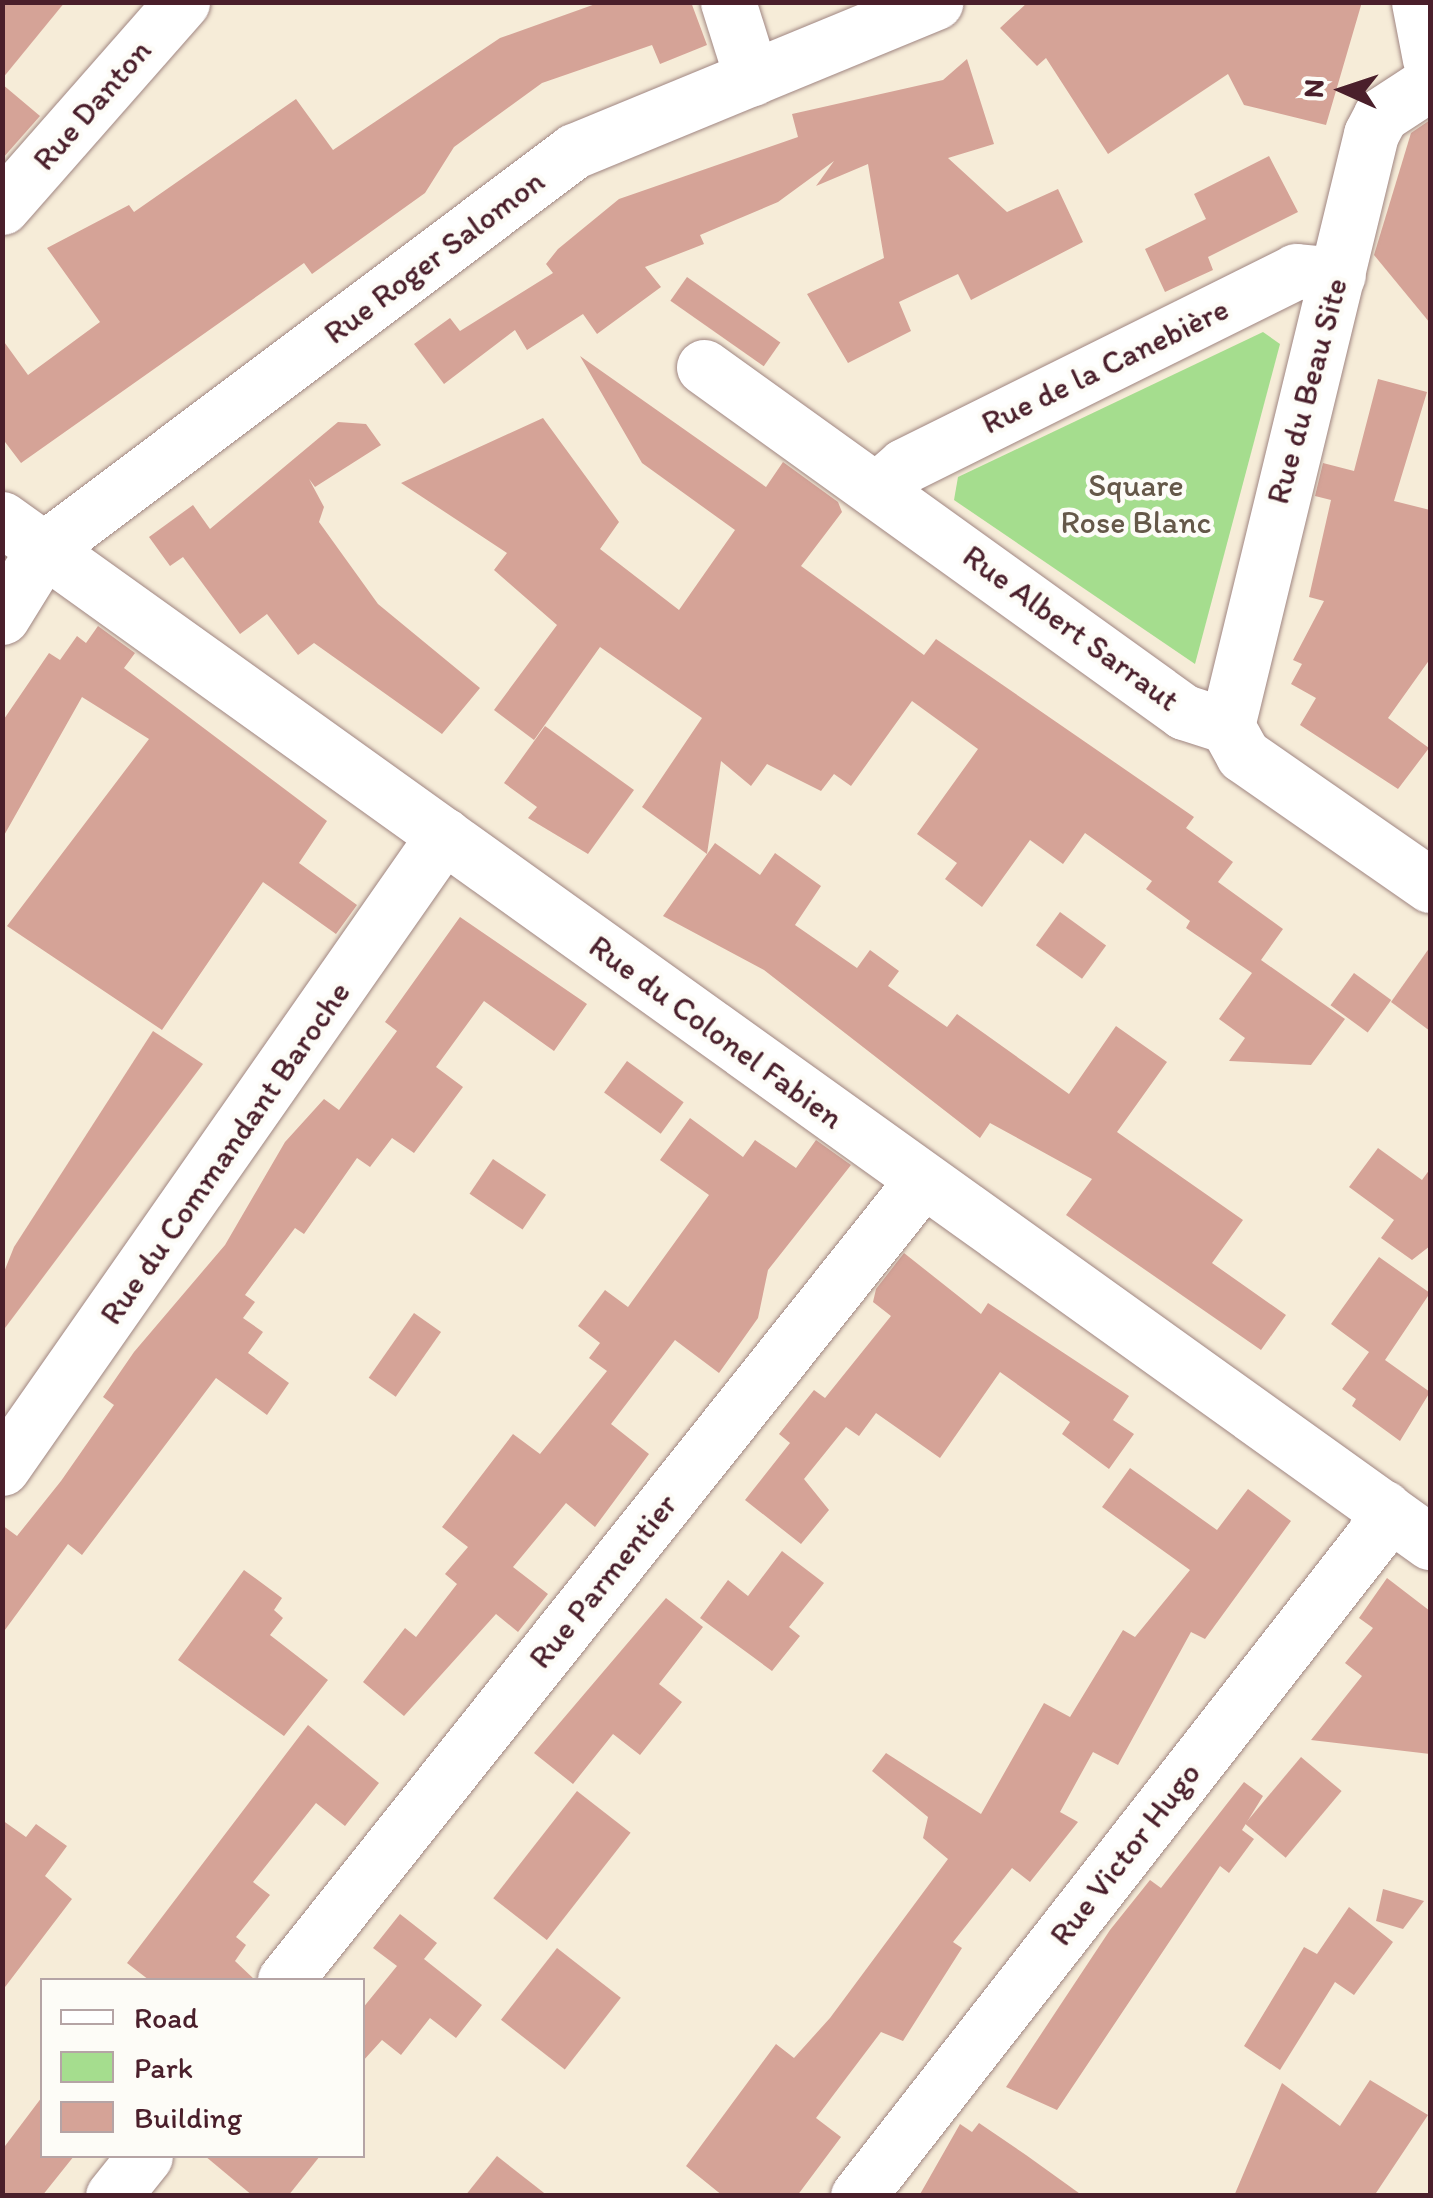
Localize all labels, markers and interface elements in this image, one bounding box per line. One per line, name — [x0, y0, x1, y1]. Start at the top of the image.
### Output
street label: Rue Danton — [24, 31, 160, 179]
north arrow — [1293, 40, 1393, 140]
text: N — [1296, 78, 1331, 99]
street label: Rue Roger Salomon — [316, 162, 552, 352]
street label: Rue du Beau Site — [1258, 274, 1356, 508]
street label: Rue de la Canebière — [975, 289, 1235, 443]
park label: Square Rose Blanc — [1061, 467, 1211, 542]
street label: Rue Albert Sarraut — [955, 537, 1187, 719]
street label: Rue du Colonel Fabien — [582, 928, 850, 1136]
street label: Rue du Commandant Baroche — [92, 974, 358, 1332]
street label: Rue Parmentier — [521, 1486, 685, 1676]
street label: Rue Victor Hugo — [1041, 1755, 1209, 1953]
legend — [40, 1978, 365, 2158]
text: Road — [134, 1999, 199, 2036]
text: Park — [134, 2049, 193, 2086]
text: Building — [134, 2099, 242, 2136]

